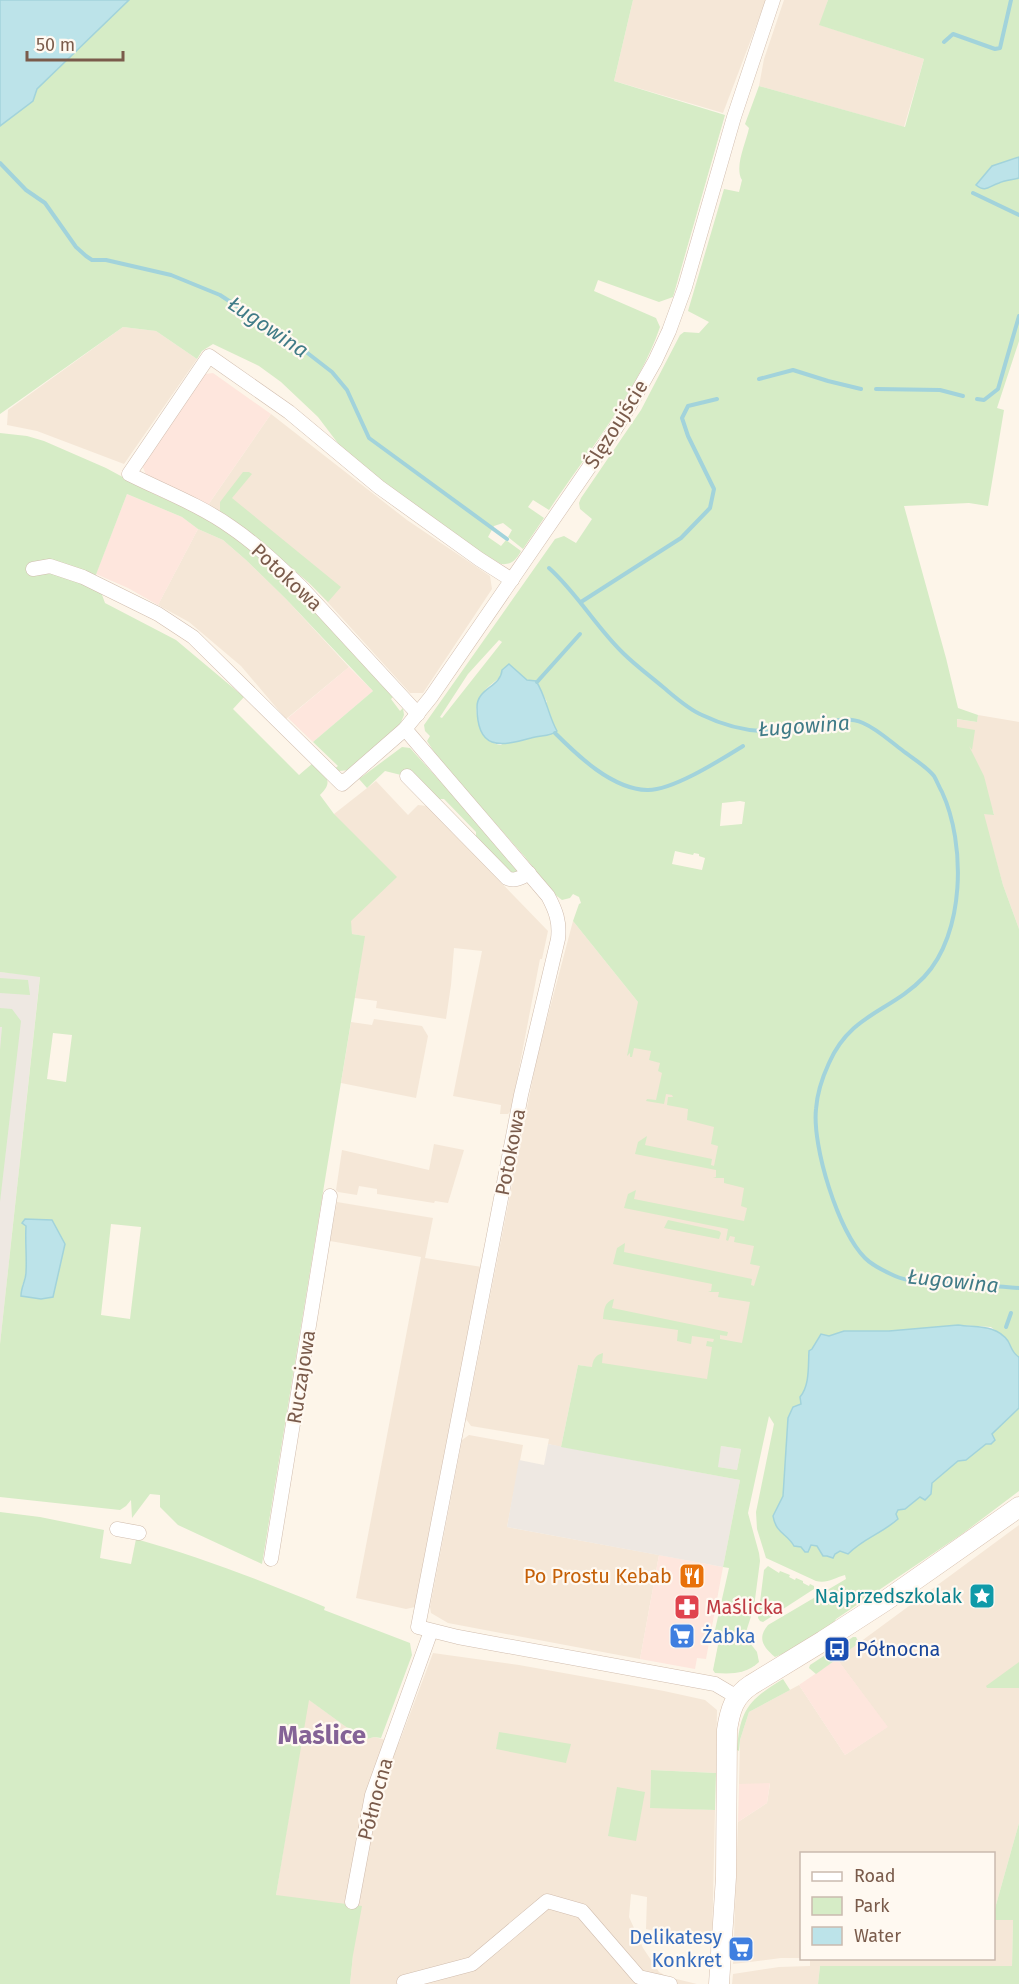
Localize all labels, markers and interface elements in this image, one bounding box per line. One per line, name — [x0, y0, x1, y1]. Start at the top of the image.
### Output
scale bar — [27, 24, 123, 62]
text: 50 m — [36, 34, 75, 56]
water label: Ługowina — [223, 291, 313, 363]
street label: Ślęzoujście — [579, 375, 653, 473]
street label: Potokowa — [247, 538, 327, 616]
water label: Ługowina — [757, 710, 851, 742]
street label: Potokowa — [490, 1107, 530, 1197]
water label: Ługowina — [906, 1263, 1000, 1299]
street label: Ruczajowa — [282, 1328, 320, 1426]
restaurant icon: Po Prostu Kebab — [677, 1561, 707, 1591]
place label: Po Prostu Kebab — [524, 1564, 672, 1588]
place icon: Najprzedszkolak — [967, 1581, 997, 1611]
place label: Najprzedszkolak — [815, 1584, 963, 1608]
pharmacy icon: Maślicka — [672, 1592, 702, 1622]
place label: Maślicka — [706, 1595, 783, 1619]
supermarket icon: Żabka — [667, 1621, 697, 1651]
place label: Żabka — [702, 1624, 756, 1648]
bus stop icon: Północna — [822, 1634, 852, 1664]
place label: Północna — [856, 1637, 941, 1661]
district label: Maślice — [278, 1720, 366, 1751]
street label: Północna — [352, 1755, 398, 1843]
legend — [800, 1852, 995, 1960]
text: Road — [854, 1865, 896, 1887]
text: Park — [854, 1895, 890, 1917]
place label: Delikatesy Konkret — [629, 1925, 723, 1972]
text: Water — [854, 1925, 901, 1947]
supermarket icon: Delikatesy Konkret — [726, 1934, 756, 1964]

